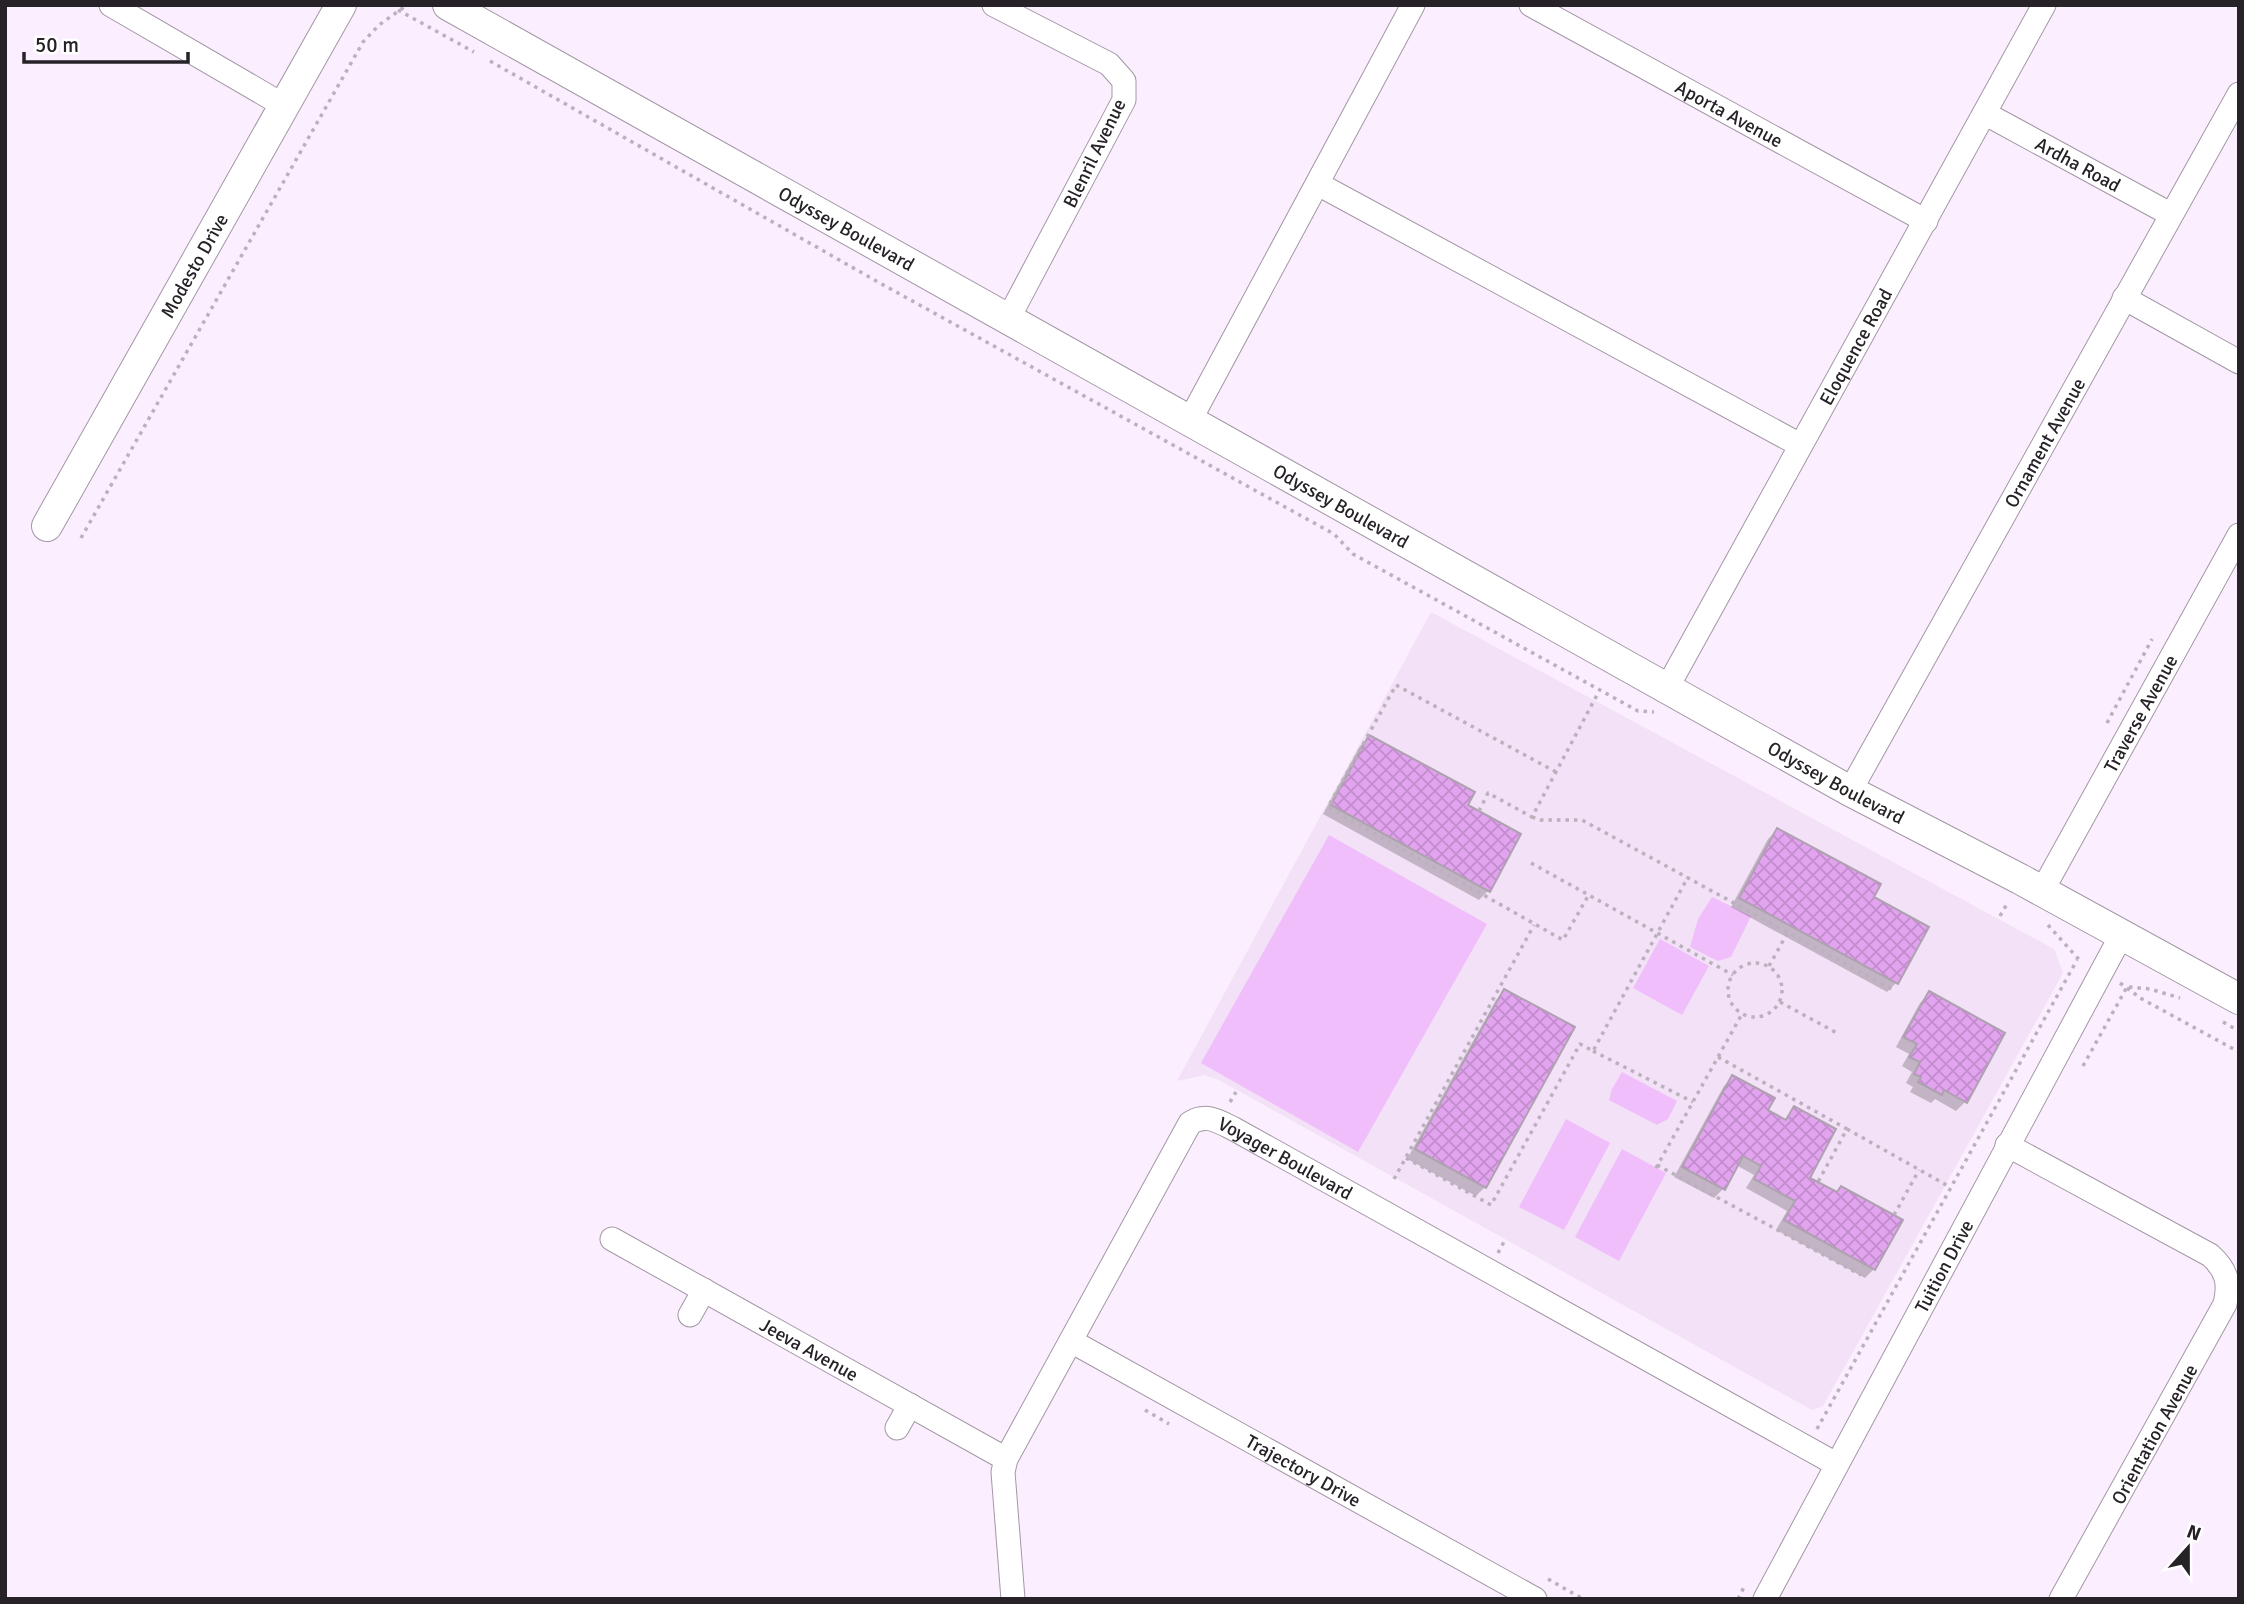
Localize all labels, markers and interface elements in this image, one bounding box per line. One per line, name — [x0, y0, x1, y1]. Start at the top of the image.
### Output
scale bar — [24, 21, 189, 65]
text: 50 m — [35, 32, 79, 58]
street label: Aporta Avenue — [1671, 75, 1787, 153]
street label: Blenril Avenue — [1058, 95, 1132, 212]
street label: Ardha Road — [2031, 132, 2125, 198]
street label: Odyssey Boulevard — [774, 182, 918, 277]
street label: Modesto Drive — [156, 210, 234, 323]
street label: Eloquence Road — [1815, 285, 1898, 410]
street label: Ornament Avenue — [2000, 374, 2091, 512]
street label: Odyssey Boulevard — [1268, 459, 1413, 554]
street label: Traverse Avenue — [2099, 651, 2183, 777]
street label: Odyssey Boulevard — [1763, 736, 1908, 830]
street label: Voyager Boulevard — [1214, 1112, 1357, 1206]
street label: Tuition Drive — [1910, 1216, 1979, 1317]
street label: Jeeva Avenue — [755, 1313, 862, 1387]
street label: Orientation Avenue — [2106, 1360, 2203, 1509]
street label: Trajectory Drive — [1241, 1429, 1365, 1513]
north arrow — [2153, 1513, 2223, 1583]
text: N — [2183, 1519, 2204, 1547]

